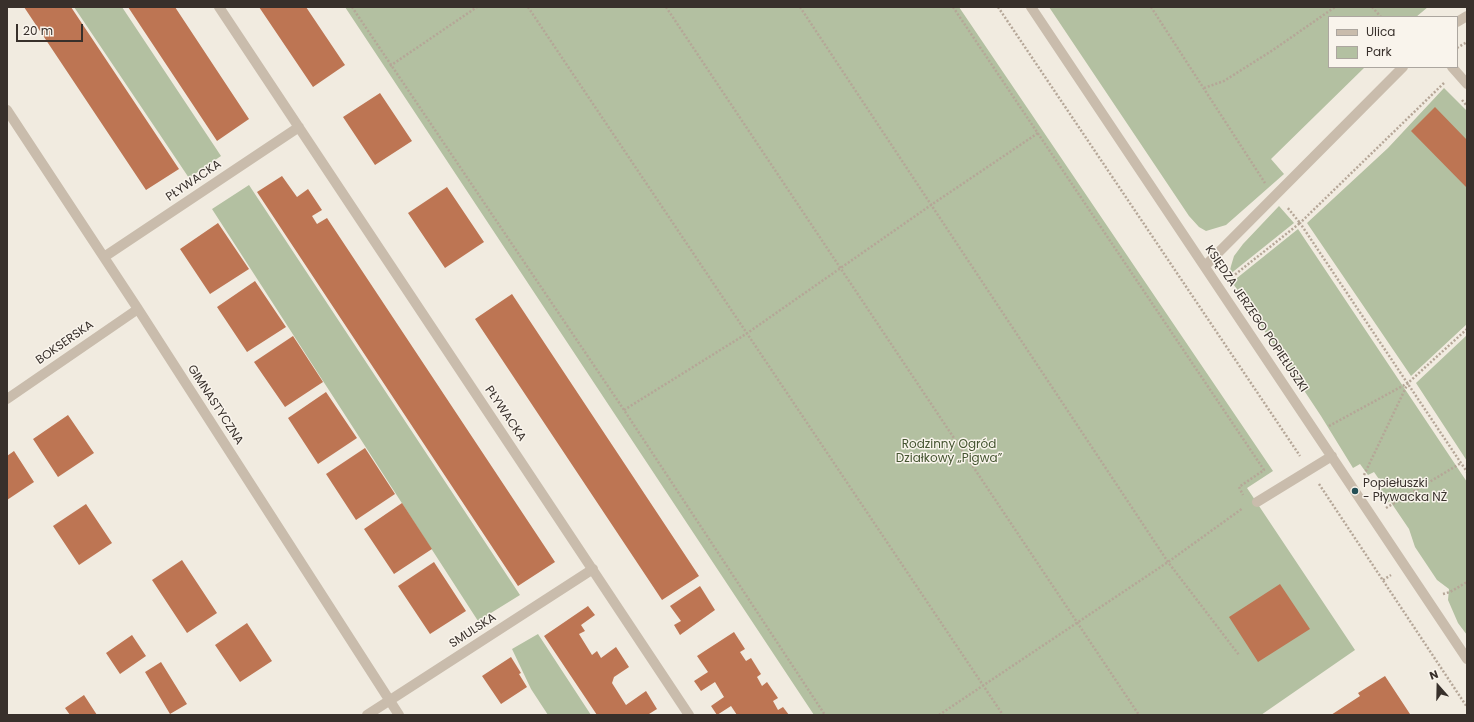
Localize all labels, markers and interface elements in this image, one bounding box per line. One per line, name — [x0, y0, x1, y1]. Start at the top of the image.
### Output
scale bar — [18, 16, 85, 42]
legend — [1328, 16, 1458, 68]
text: 20 m — [23, 22, 53, 39]
text: Ulica — [1366, 23, 1395, 40]
text: Park — [1366, 43, 1392, 60]
street label: PŁYWACKA — [164, 157, 224, 205]
street label: KSIĘDZA JERZEGO POPIEŁUSZKI — [1202, 243, 1310, 395]
street label: BOKSERSKA — [34, 318, 96, 368]
street label: GIMNASTYCZNA — [184, 363, 246, 447]
street label: PŁYWACKA — [481, 384, 529, 444]
park label: Rodzinny Ogród Działkowy „Pigwa” — [896, 438, 1002, 466]
place label: Popiełuszki - Pływacka NŻ — [1363, 477, 1447, 505]
marker: Popiełuszki - Pływacka NŻ — [1350, 486, 1360, 496]
street label: SMULSKA — [447, 611, 499, 651]
north arrow — [1418, 666, 1458, 706]
text: N — [1427, 666, 1441, 684]

